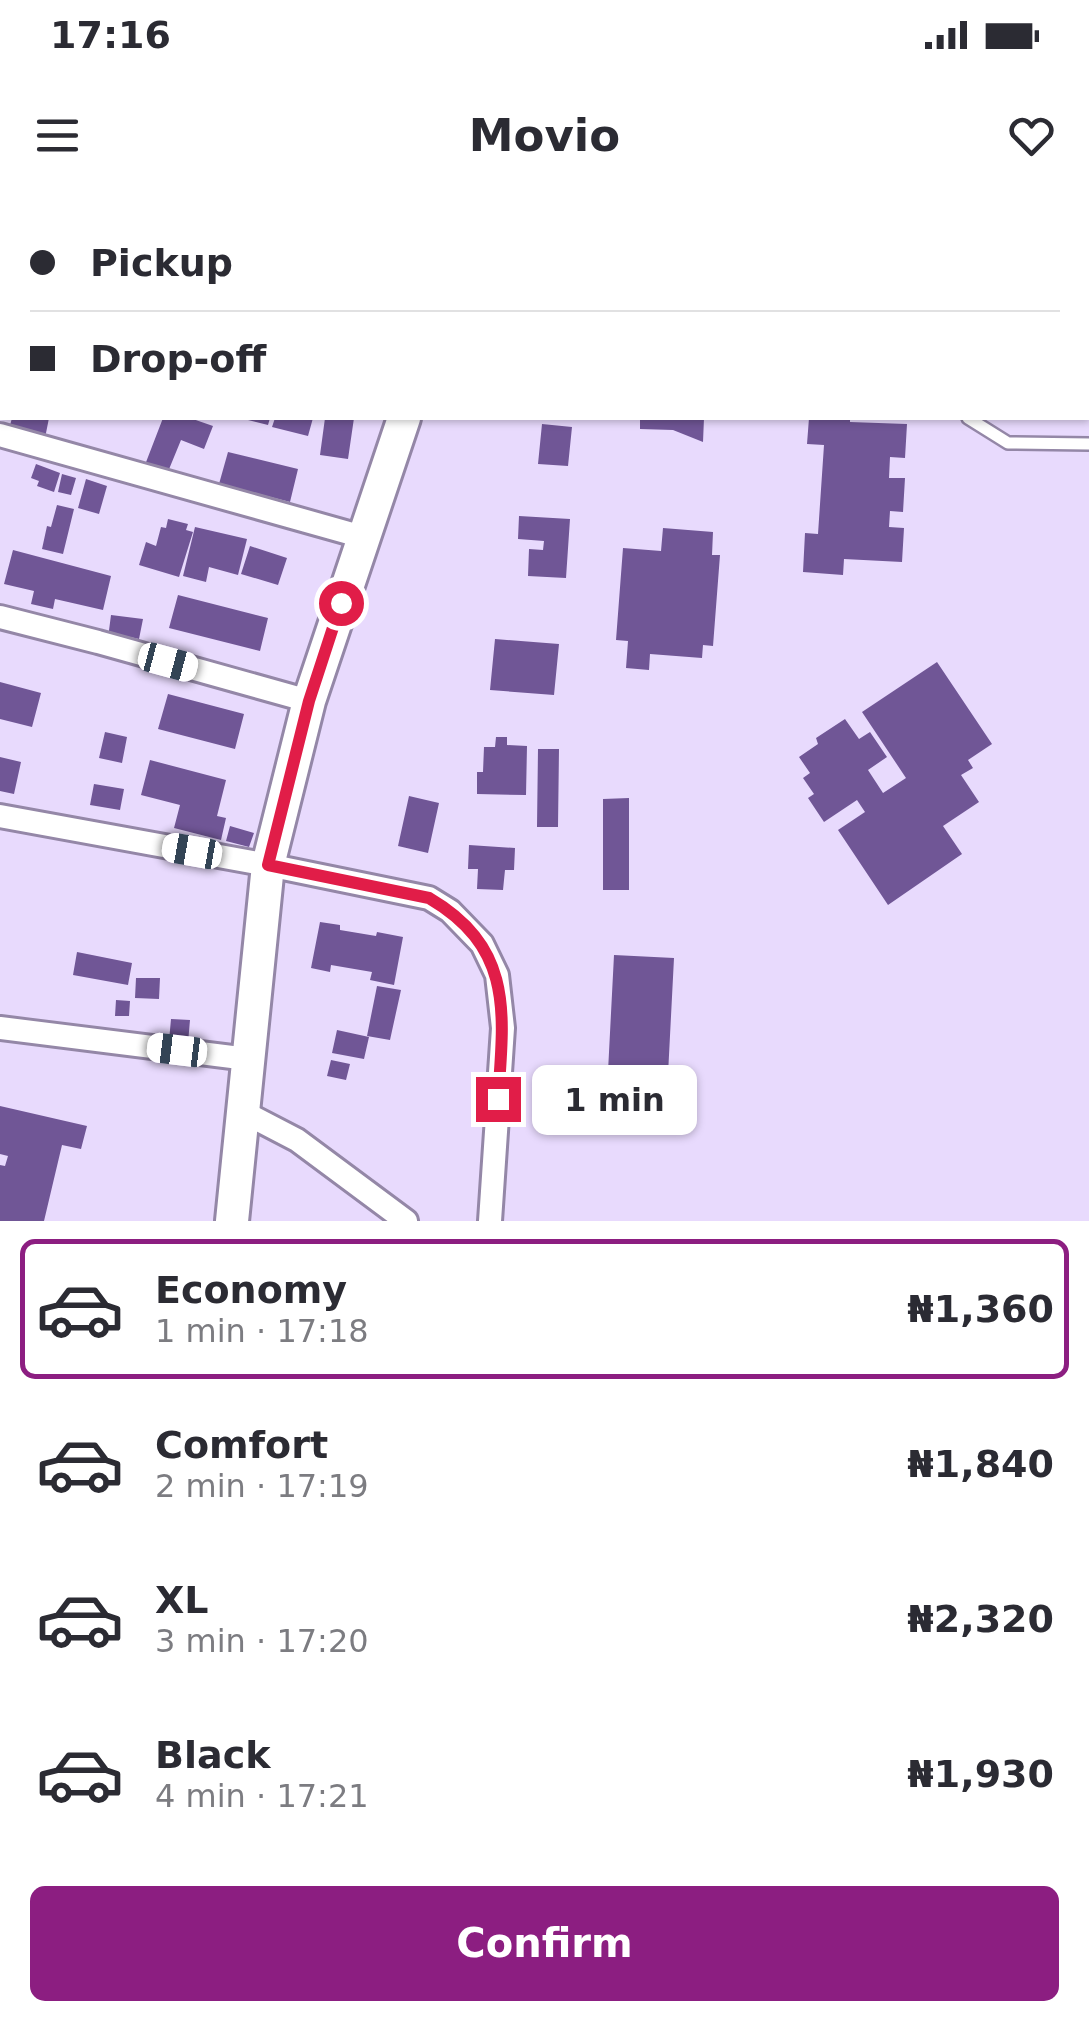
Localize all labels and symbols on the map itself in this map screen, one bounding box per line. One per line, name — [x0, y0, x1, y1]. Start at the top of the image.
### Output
route start — [319, 581, 364, 626]
car — [135, 640, 201, 684]
car — [160, 831, 224, 871]
car — [145, 1031, 209, 1069]
callout: 1 min — [533, 1064, 698, 1134]
route end — [476, 1077, 521, 1122]

